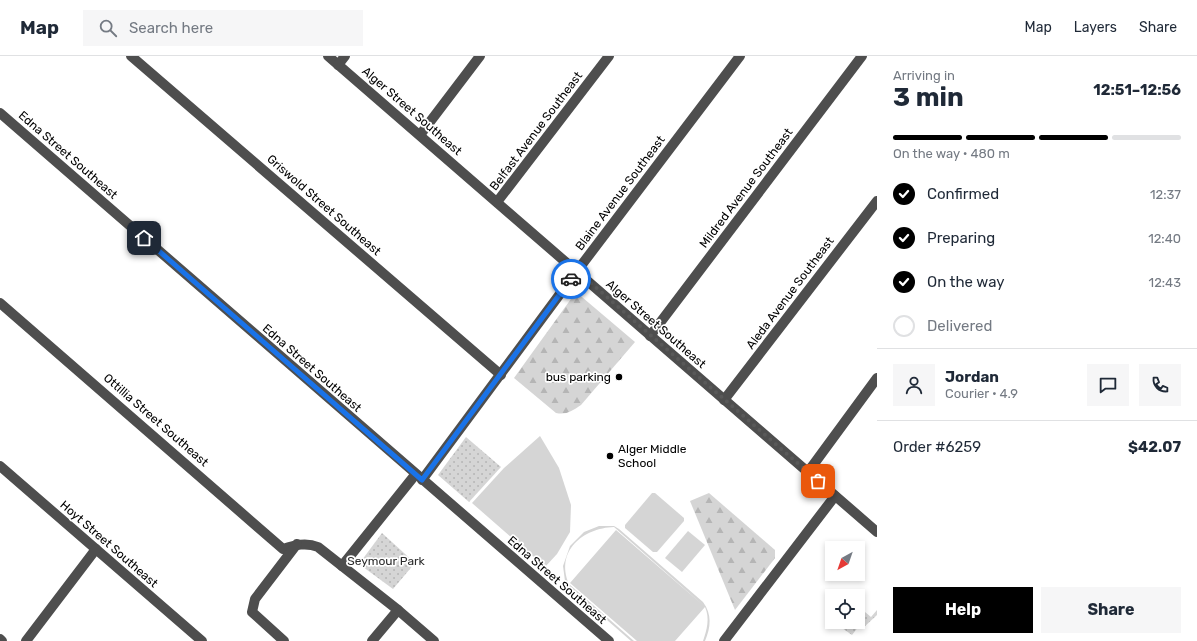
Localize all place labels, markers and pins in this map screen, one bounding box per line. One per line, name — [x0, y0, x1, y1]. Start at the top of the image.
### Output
pin — [127, 221, 161, 255]
place label: bus parking — [546, 370, 611, 384]
marker: bus parking — [614, 372, 624, 382]
place label: Alger Middle School — [618, 442, 687, 470]
marker: Alger Middle School — [605, 451, 615, 461]
pin — [801, 464, 835, 498]

